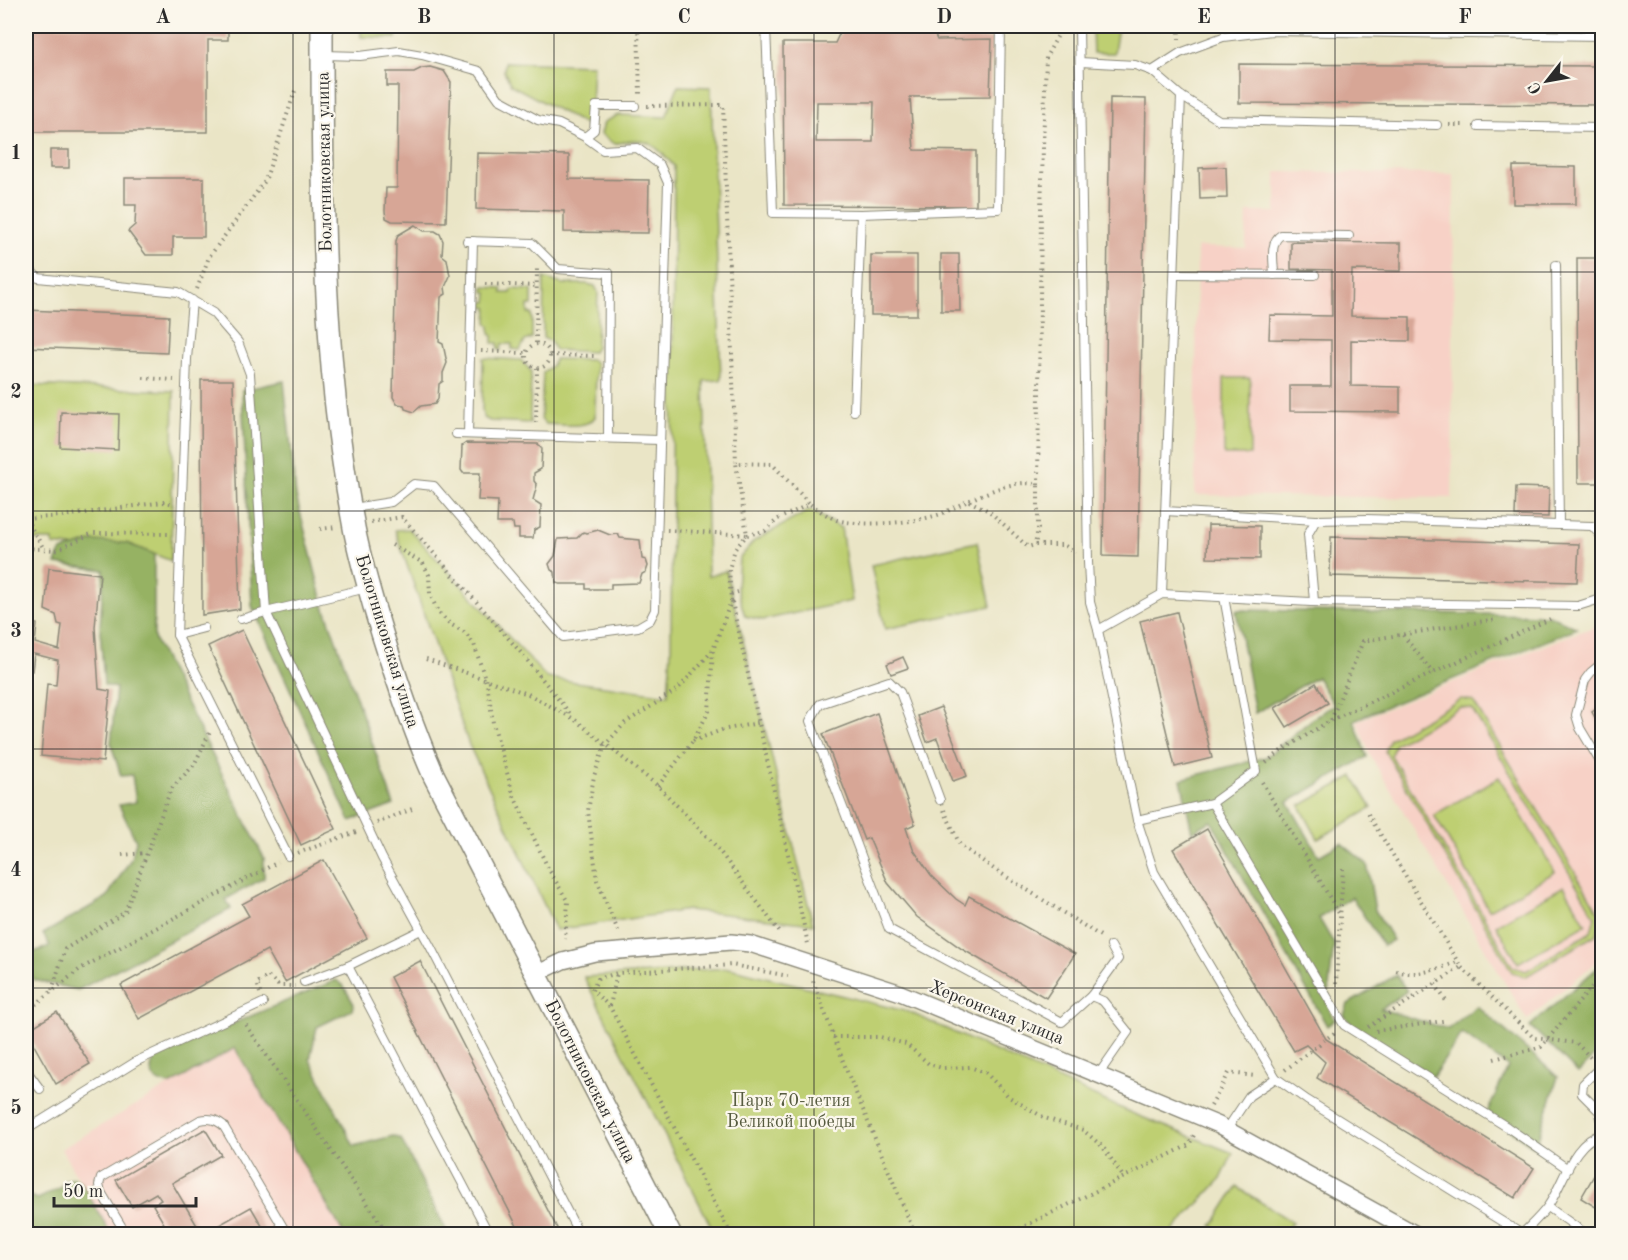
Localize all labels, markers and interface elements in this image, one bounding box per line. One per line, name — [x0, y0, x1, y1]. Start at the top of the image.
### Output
text: A — [155, 8, 171, 28]
text: B — [417, 8, 431, 28]
text: C — [677, 8, 691, 28]
text: D — [936, 8, 952, 28]
text: E — [1197, 8, 1211, 28]
text: F — [1458, 8, 1472, 28]
north arrow — [1517, 51, 1577, 111]
street label: Болотниковская улица — [314, 71, 336, 252]
text: С — [1526, 79, 1545, 96]
text: 1 — [10, 144, 22, 164]
text: 2 — [10, 383, 22, 403]
street label: Болотниковская улица — [352, 552, 422, 730]
text: 3 — [10, 622, 22, 642]
text: 4 — [10, 861, 22, 881]
street label: Херсонская улица — [927, 978, 1067, 1048]
street label: Болотниковская улица — [541, 997, 639, 1166]
park label: Парк 70-летия Великой победы — [727, 1092, 856, 1131]
text: 5 — [10, 1098, 22, 1119]
scale bar — [54, 1170, 196, 1208]
text: 50 m — [63, 1183, 103, 1201]

